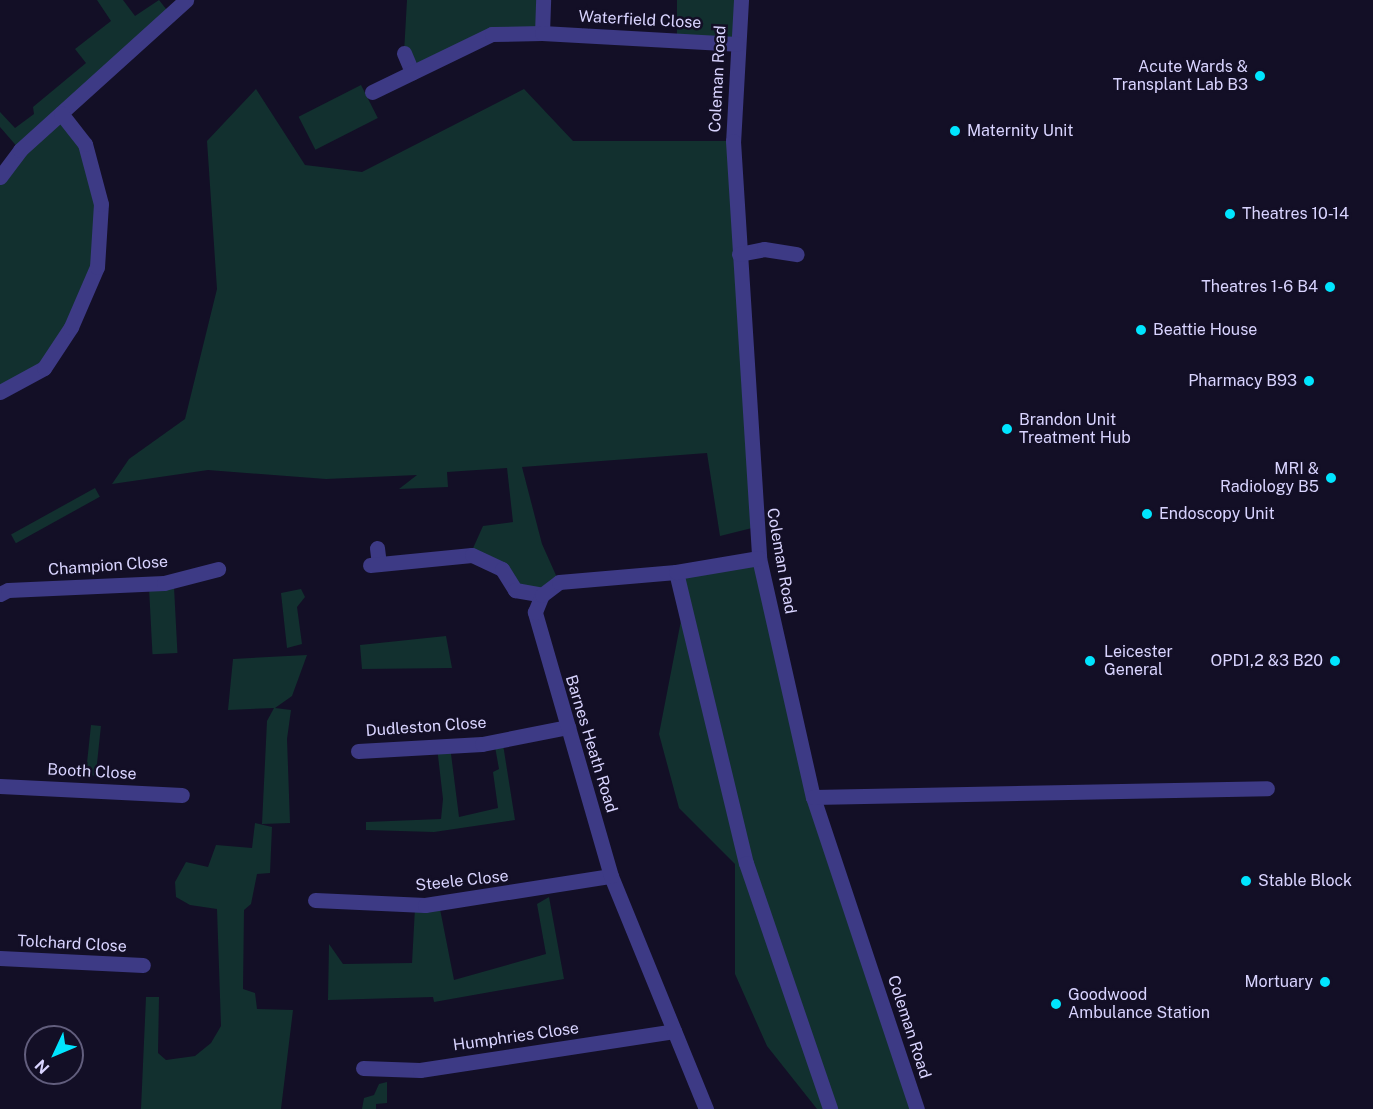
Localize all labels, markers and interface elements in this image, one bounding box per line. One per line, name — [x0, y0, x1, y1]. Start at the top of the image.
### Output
street label: Waterfield Close — [578, 7, 702, 33]
street label: Coleman Road — [706, 25, 730, 133]
place label: Acute Wards & Transplant Lab B3 — [1113, 57, 1248, 95]
marker: Acute Wards & Transplant Lab B3 — [1253, 69, 1267, 83]
place label: Maternity Unit — [967, 121, 1073, 141]
marker: Maternity Unit — [948, 124, 962, 138]
place label: Theatres 10-14 — [1242, 204, 1349, 224]
marker: Theatres 10-14 — [1223, 207, 1237, 221]
place label: Theatres 1-6 B4 — [1201, 277, 1318, 297]
marker: Theatres 1-6 B4 — [1323, 280, 1337, 294]
place label: Beattie House — [1153, 320, 1257, 340]
marker: Beattie House — [1134, 323, 1148, 337]
place label: Pharmacy B93 — [1188, 371, 1297, 391]
marker: Pharmacy B93 — [1302, 374, 1316, 388]
place label: Brandon Unit Treatment Hub — [1019, 410, 1131, 448]
marker: Brandon Unit Treatment Hub — [1000, 422, 1014, 436]
place label: MRI & Radiology B5 — [1220, 459, 1319, 497]
marker: MRI & Radiology B5 — [1324, 471, 1338, 485]
place label: Endoscopy Unit — [1159, 504, 1275, 524]
street label: Coleman Road — [762, 507, 800, 615]
marker: Endoscopy Unit — [1140, 507, 1154, 521]
street label: Champion Close — [47, 552, 169, 580]
place label: Leicester General — [1104, 642, 1173, 680]
place label: OPD1,2 &3 B20 — [1210, 651, 1323, 671]
marker: Leicester General — [1081, 652, 1099, 670]
marker: OPD1,2 &3 B20 — [1328, 654, 1342, 668]
street label: Barnes Heath Road — [561, 673, 621, 815]
street label: Dudleston Close — [365, 713, 487, 741]
street label: Booth Close — [47, 760, 137, 784]
street label: Steele Close — [414, 867, 510, 895]
place label: Stable Block — [1258, 871, 1352, 891]
marker: Stable Block — [1239, 874, 1253, 888]
street label: Tolchard Close — [17, 932, 127, 956]
place label: Mortuary — [1245, 972, 1313, 992]
street label: Coleman Road — [883, 973, 935, 1081]
marker: Mortuary — [1318, 975, 1332, 989]
place label: Goodwood Ambulance Station — [1068, 985, 1210, 1023]
marker: Goodwood Ambulance Station — [1049, 997, 1063, 1011]
street label: Humphries Close — [452, 1019, 580, 1055]
north arrow — [24, 1025, 84, 1085]
text: N — [31, 1055, 53, 1078]

